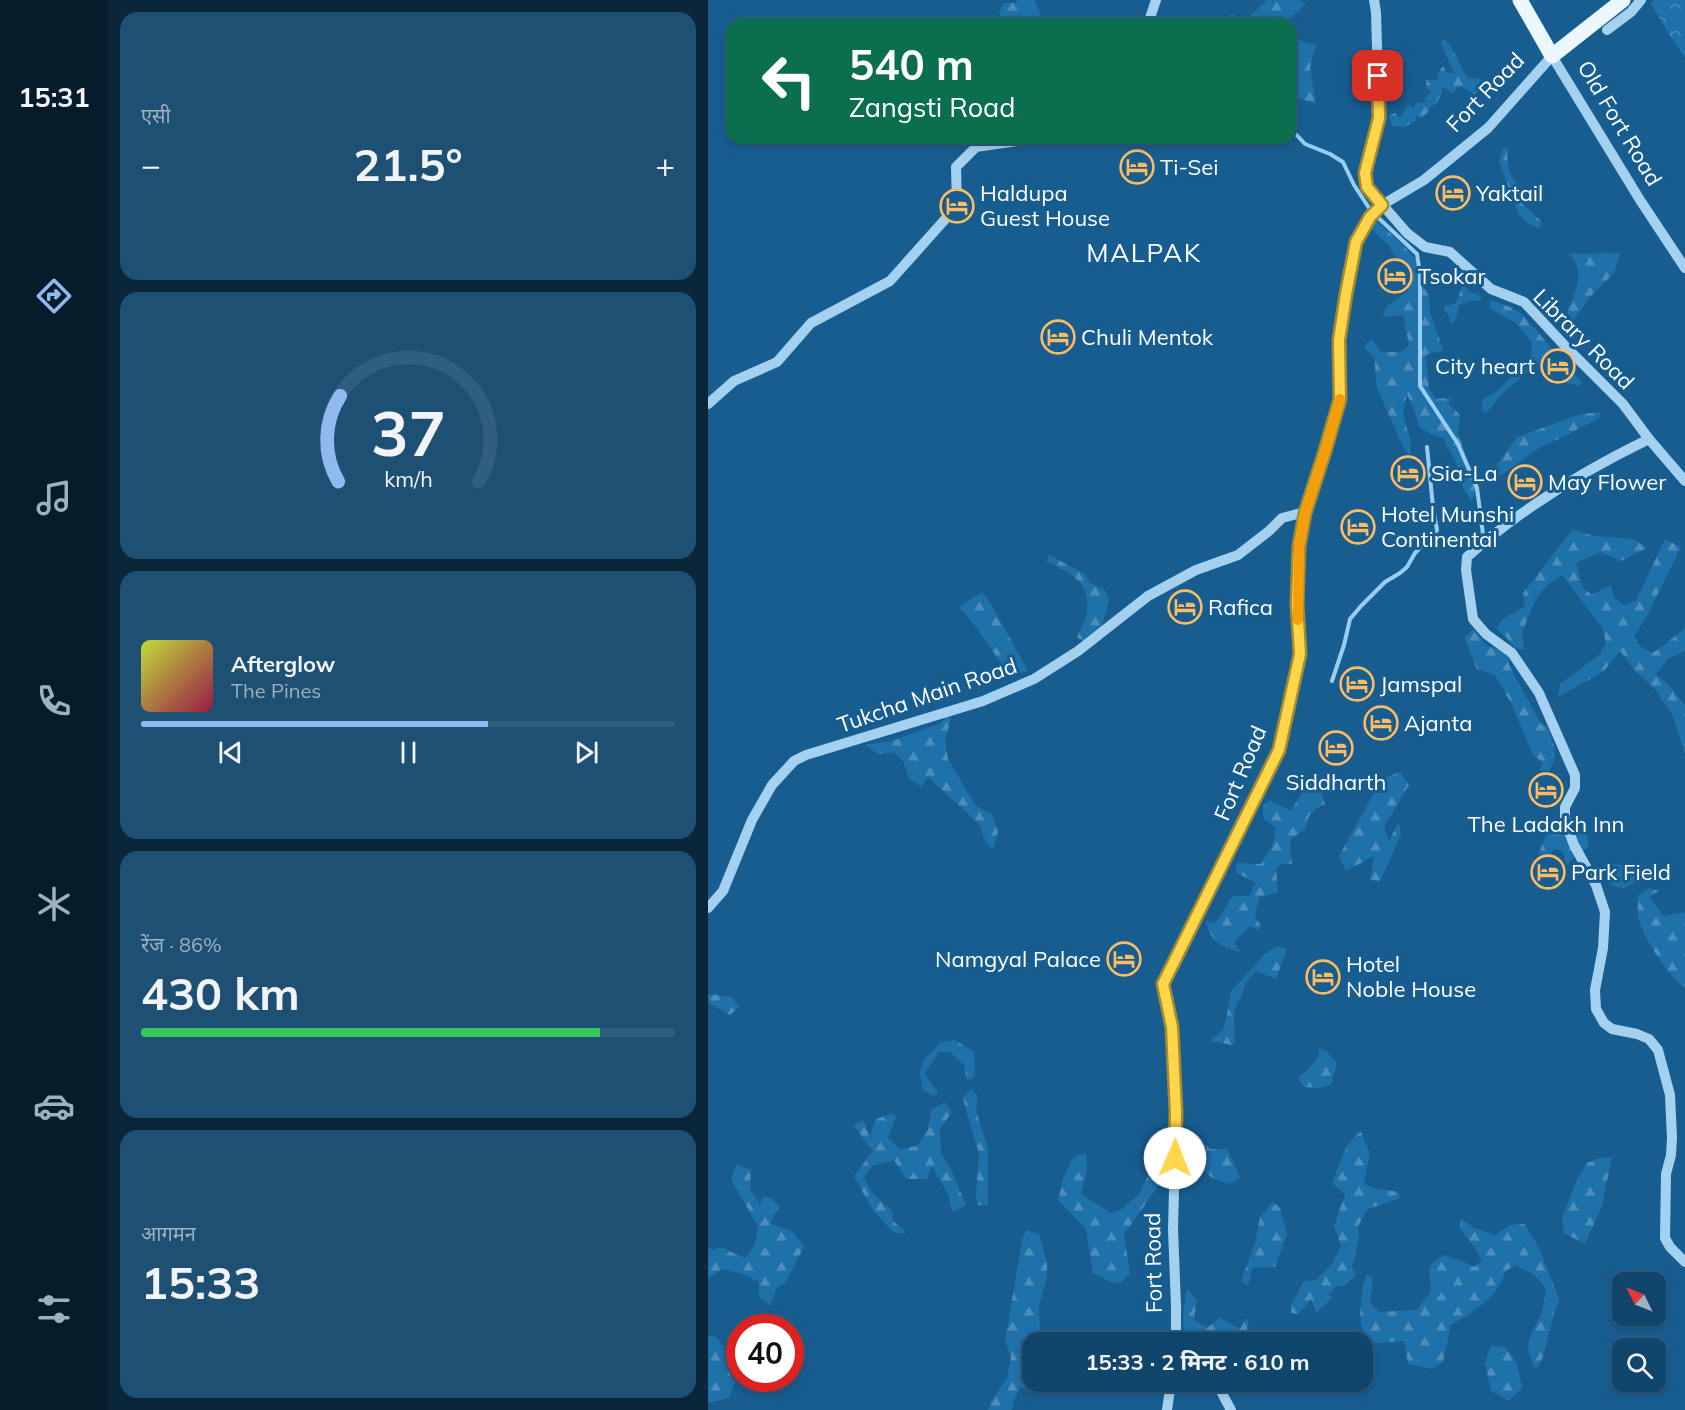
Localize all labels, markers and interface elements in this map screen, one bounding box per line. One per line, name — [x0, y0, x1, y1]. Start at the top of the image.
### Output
text: 540 m — [849, 38, 974, 91]
icon: left — [750, 42, 828, 120]
street label: Fort Road — [1440, 46, 1530, 138]
pin — [1352, 50, 1403, 101]
street label: Old Fort Road — [1572, 55, 1668, 191]
icon: arrive — [1361, 59, 1394, 92]
text: 15:31 — [18, 80, 90, 114]
text: Zangsti Road — [849, 90, 1016, 124]
text: एसी — [141, 103, 171, 128]
text: 21.5° — [353, 136, 463, 192]
text: − — [141, 144, 161, 185]
text: + — [655, 144, 675, 185]
hotel icon: Ti-Sei — [1119, 149, 1155, 185]
place label: Ti-Sei — [1160, 153, 1218, 181]
hotel icon: Yaktail — [1435, 175, 1471, 211]
place label: Haldupa Guest House — [980, 179, 1110, 232]
place label: Yaktail — [1475, 179, 1543, 207]
hotel icon: Haldupa Guest House — [939, 188, 975, 224]
district label: MALPAK — [1086, 236, 1202, 269]
hotel icon: Tsokar — [1377, 258, 1413, 294]
place label: Tsokar — [1418, 262, 1486, 290]
icon: directions — [33, 275, 75, 317]
street label: Library Road — [1528, 283, 1640, 395]
hotel icon: Chuli Mentok — [1040, 319, 1076, 355]
place label: Chuli Mentok — [1081, 323, 1214, 351]
hotel icon: City heart — [1540, 348, 1576, 384]
place label: City heart — [1435, 352, 1535, 380]
text: 37 — [371, 394, 445, 473]
hotel icon: Sia-La — [1390, 455, 1426, 491]
place label: Sia-La — [1431, 459, 1498, 487]
hotel icon: May Flower — [1507, 464, 1543, 500]
text: km/h — [384, 466, 432, 493]
place label: May Flower — [1548, 468, 1666, 496]
icon: music — [33, 477, 75, 519]
place label: Hotel Munshi Continental — [1381, 500, 1514, 553]
hotel icon: Hotel Munshi Continental — [1340, 509, 1376, 545]
hotel icon: Rafica — [1167, 589, 1203, 625]
place label: Rafica — [1208, 593, 1273, 621]
text: Afterglow — [231, 650, 335, 678]
street label: Tukcha Main Road — [834, 651, 1020, 739]
hotel icon: Jamspal — [1339, 666, 1375, 702]
place label: Jamspal — [1380, 670, 1462, 698]
text: The Pines — [231, 678, 321, 703]
icon: phone — [33, 680, 75, 722]
hotel icon: Ajanta — [1363, 705, 1399, 741]
place label: Ajanta — [1404, 709, 1472, 737]
street label: Fort Road — [1207, 721, 1273, 825]
hotel icon: Siddharth — [1318, 730, 1354, 766]
icon: previous — [214, 736, 247, 769]
icon: pause — [392, 736, 425, 769]
icon: next — [570, 736, 603, 769]
place label: Siddharth — [1286, 768, 1386, 796]
hotel icon: The Ladakh Inn — [1528, 772, 1564, 808]
place label: The Ladakh Inn — [1468, 810, 1624, 838]
hotel icon: Park Field — [1530, 854, 1566, 890]
place label: Park Field — [1571, 858, 1671, 886]
icon: climate — [33, 883, 75, 925]
text: रेंज · 86% — [141, 932, 222, 957]
hotel icon: Namgyal Palace — [1106, 941, 1142, 977]
place label: Namgyal Palace — [935, 945, 1101, 973]
place label: Hotel Noble House — [1346, 950, 1476, 1003]
hotel icon: Hotel Noble House — [1305, 959, 1341, 995]
text: 430 km — [141, 965, 300, 1021]
icon: car — [33, 1085, 75, 1127]
position arrow — [1143, 1126, 1207, 1190]
street label: Fort Road — [1138, 1213, 1168, 1313]
text: आगमन — [141, 1221, 196, 1246]
text: 15:33 — [141, 1254, 260, 1310]
north arrow — [1612, 1272, 1666, 1326]
map controls — [1612, 1272, 1666, 1392]
icon: filters — [33, 1288, 75, 1330]
speed limit sign: 40 — [726, 1314, 804, 1392]
button: search — [1612, 1338, 1666, 1392]
text: 15:33 · 2 मिनट · 610 m — [1085, 1348, 1310, 1376]

